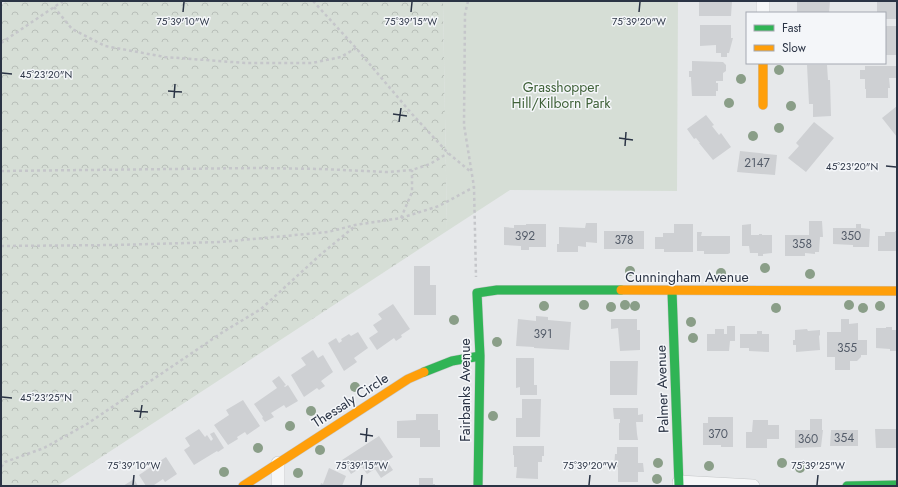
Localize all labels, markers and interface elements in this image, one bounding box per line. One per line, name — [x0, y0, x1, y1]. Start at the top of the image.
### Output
legend — [746, 12, 886, 64]
text: 75°39'10"W — [157, 14, 209, 29]
text: 75°39'15"W — [385, 14, 437, 29]
text: 75°39'20"W — [612, 14, 666, 29]
text: Fast — [782, 19, 801, 37]
text: Slow — [782, 39, 807, 57]
text: 45°23'20"N — [20, 67, 72, 82]
park label: Grasshopper Hill/Kilborn Park — [512, 77, 611, 113]
house number: 2147 — [744, 154, 770, 172]
text: 45°23'20"N — [826, 159, 878, 174]
house number: 392 — [515, 227, 535, 245]
house number: 350 — [841, 227, 861, 245]
house number: 378 — [614, 231, 634, 249]
house number: 358 — [792, 235, 812, 253]
street label: Cunningham Avenue — [625, 267, 749, 287]
house number: 391 — [534, 325, 552, 343]
street label: Fairbanks Avenue — [455, 338, 475, 442]
house number: 355 — [837, 339, 857, 357]
street label: Palmer Avenue — [650, 345, 674, 433]
street label: Thessaly Circle — [308, 368, 392, 432]
text: 45°23'25"N — [20, 390, 72, 405]
house number: 370 — [708, 425, 728, 443]
house number: 354 — [834, 429, 854, 447]
house number: 360 — [798, 430, 818, 448]
text: 75°39'10"W — [108, 458, 160, 473]
text: 75°39'15"W — [336, 458, 388, 473]
text: 75°39'20"W — [563, 458, 617, 473]
text: 75°39'25"W — [791, 458, 845, 473]

